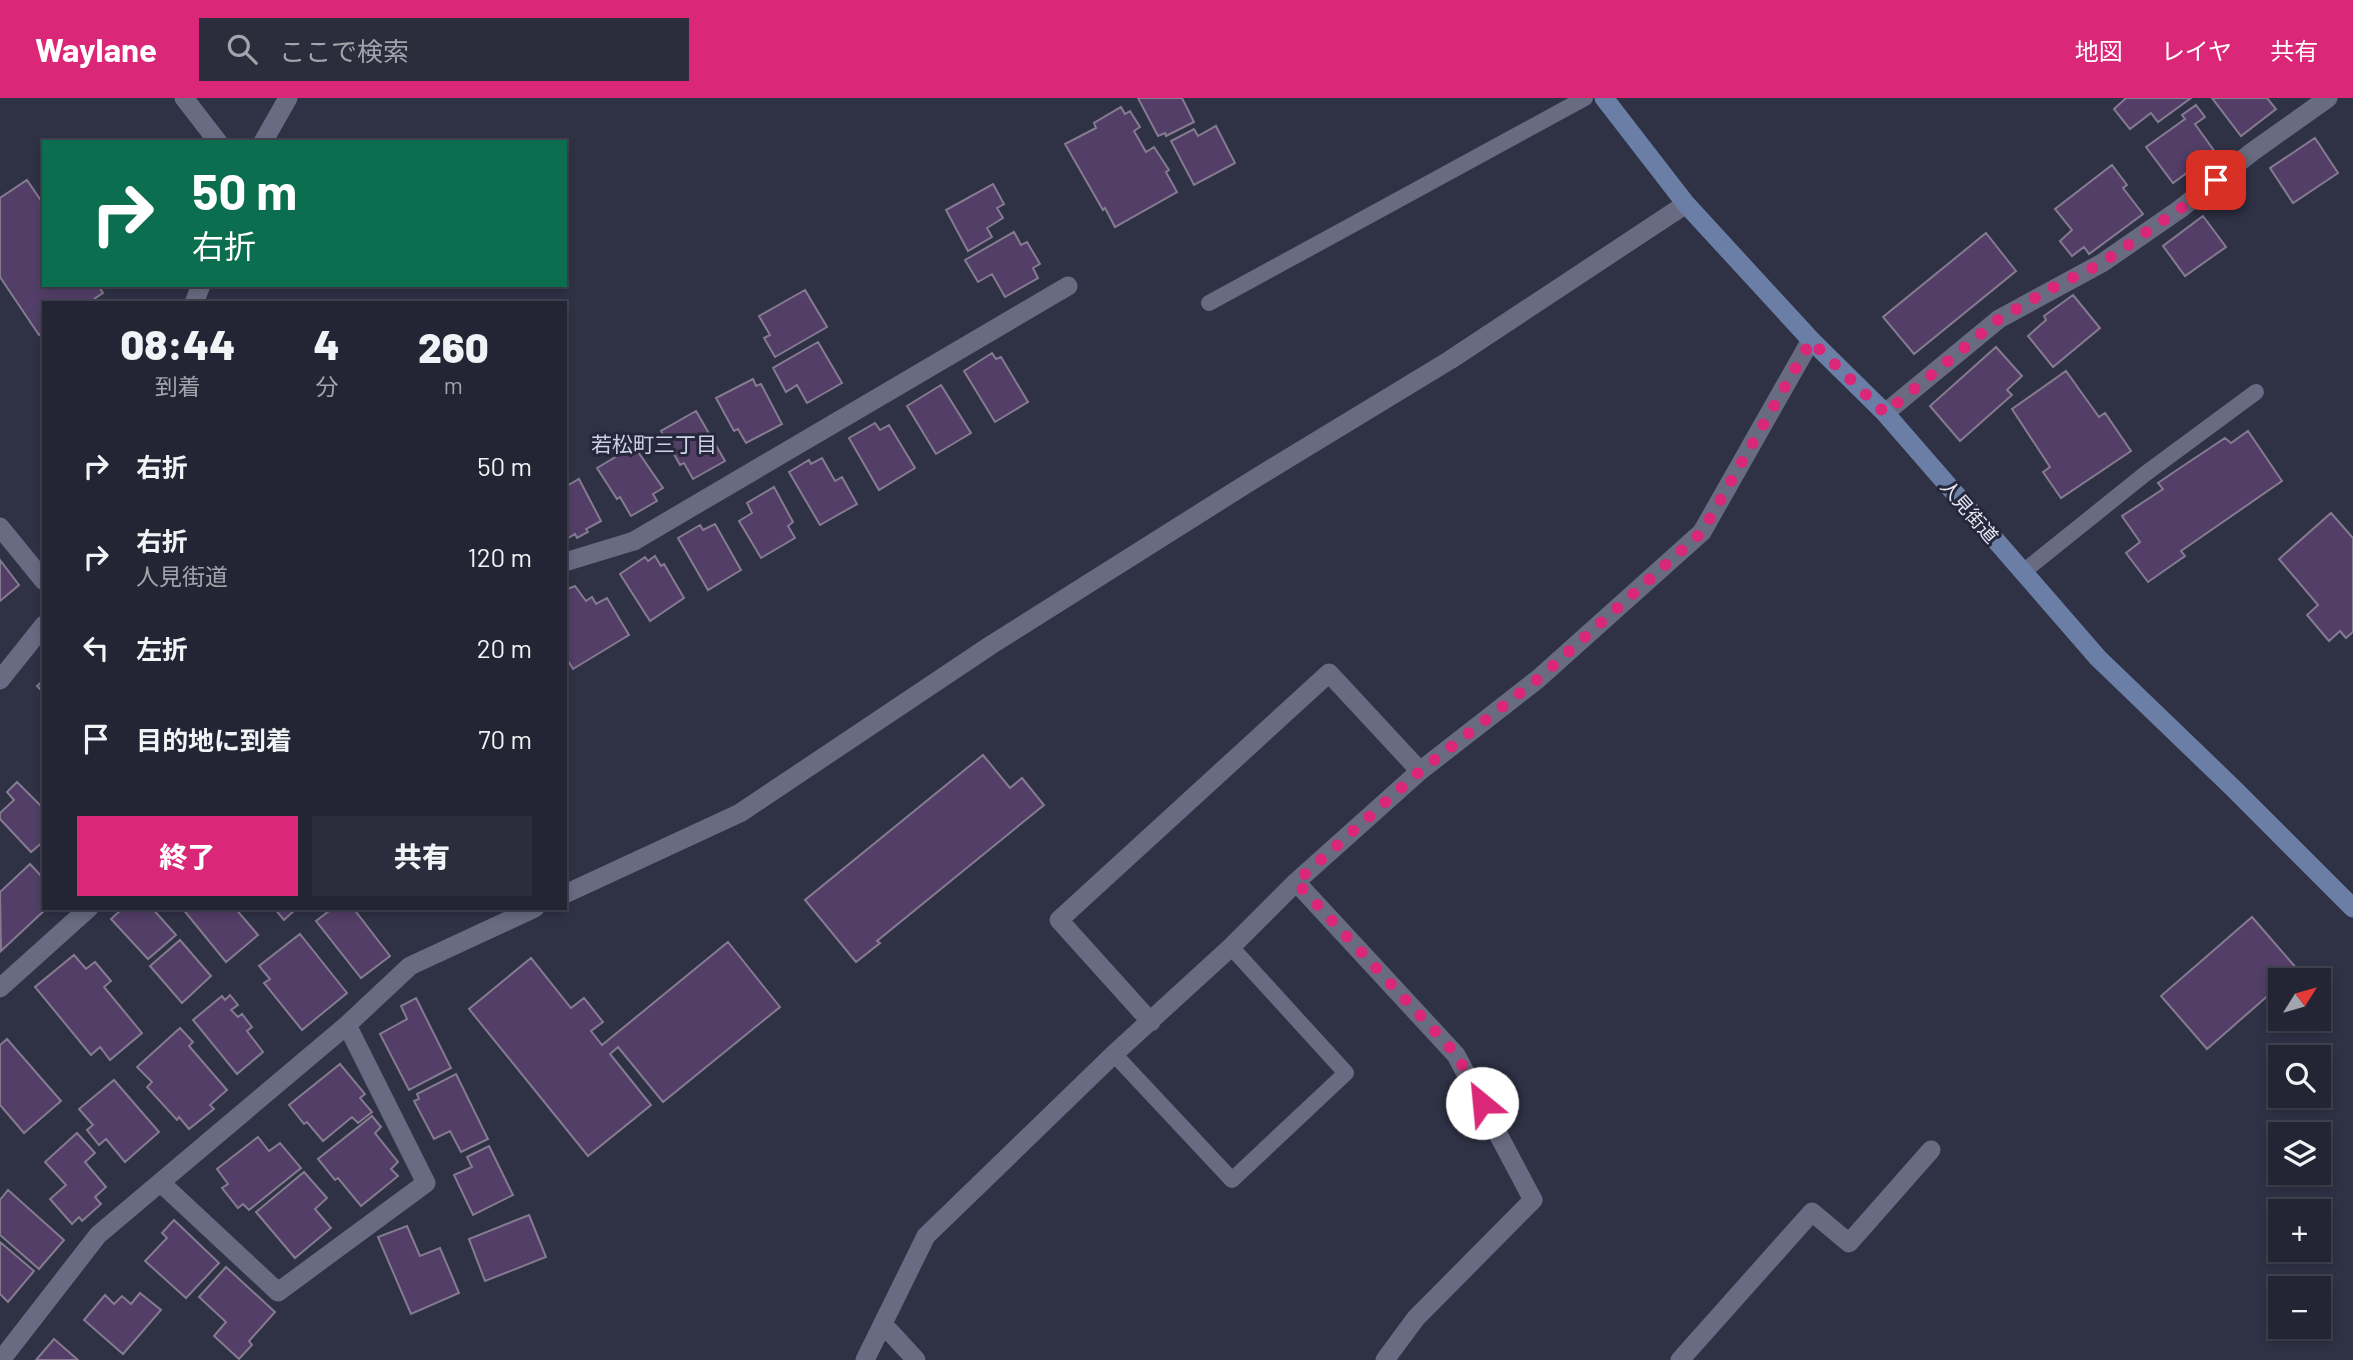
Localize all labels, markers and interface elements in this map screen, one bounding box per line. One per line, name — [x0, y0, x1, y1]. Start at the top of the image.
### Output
search box — [199, 18, 689, 81]
text: Waylane — [35, 29, 157, 69]
icon: search — [223, 30, 261, 68]
text: ここで検索 — [279, 35, 409, 66]
text: 地図 — [2075, 36, 2123, 65]
text: レイヤ — [2161, 36, 2232, 65]
text: 共有 — [2270, 36, 2318, 65]
pin — [2186, 150, 2246, 210]
text: 50 m — [192, 161, 297, 220]
icon: arrive — [2197, 161, 2235, 199]
icon: right — [77, 168, 168, 259]
text: 右折 — [192, 226, 256, 264]
text: 08:44 — [120, 318, 235, 368]
text: 4 — [314, 318, 340, 368]
text: 260 — [418, 321, 489, 371]
text: m — [444, 371, 463, 399]
text: 到着 — [155, 372, 201, 400]
text: 分 — [315, 372, 338, 400]
district label: 若松町三丁目 — [591, 431, 717, 456]
icon: right — [77, 447, 115, 485]
text: 50 m — [477, 450, 532, 481]
text: 右折 — [136, 451, 188, 482]
street label: 人見街道 — [1936, 475, 2004, 547]
text: 右折 — [136, 525, 188, 556]
icon: right — [77, 538, 115, 576]
text: 120 m — [468, 541, 532, 572]
text: 人見街道 — [136, 562, 228, 590]
icon: left — [77, 629, 115, 667]
text: 20 m — [477, 632, 532, 663]
text: 左折 — [136, 633, 188, 664]
icon: arrive — [77, 720, 115, 758]
text: 70 m — [478, 723, 532, 754]
text: 目的地に到着 — [136, 724, 292, 755]
button: 終了 — [77, 816, 298, 896]
button: 共有 — [312, 816, 532, 896]
north arrow — [2268, 968, 2331, 1031]
map controls — [2268, 968, 2331, 1339]
button: search — [2268, 1045, 2331, 1108]
position arrow — [1445, 1066, 1519, 1140]
button: layers — [2268, 1122, 2331, 1185]
button: + — [2268, 1199, 2331, 1262]
button: − — [2268, 1276, 2331, 1339]

